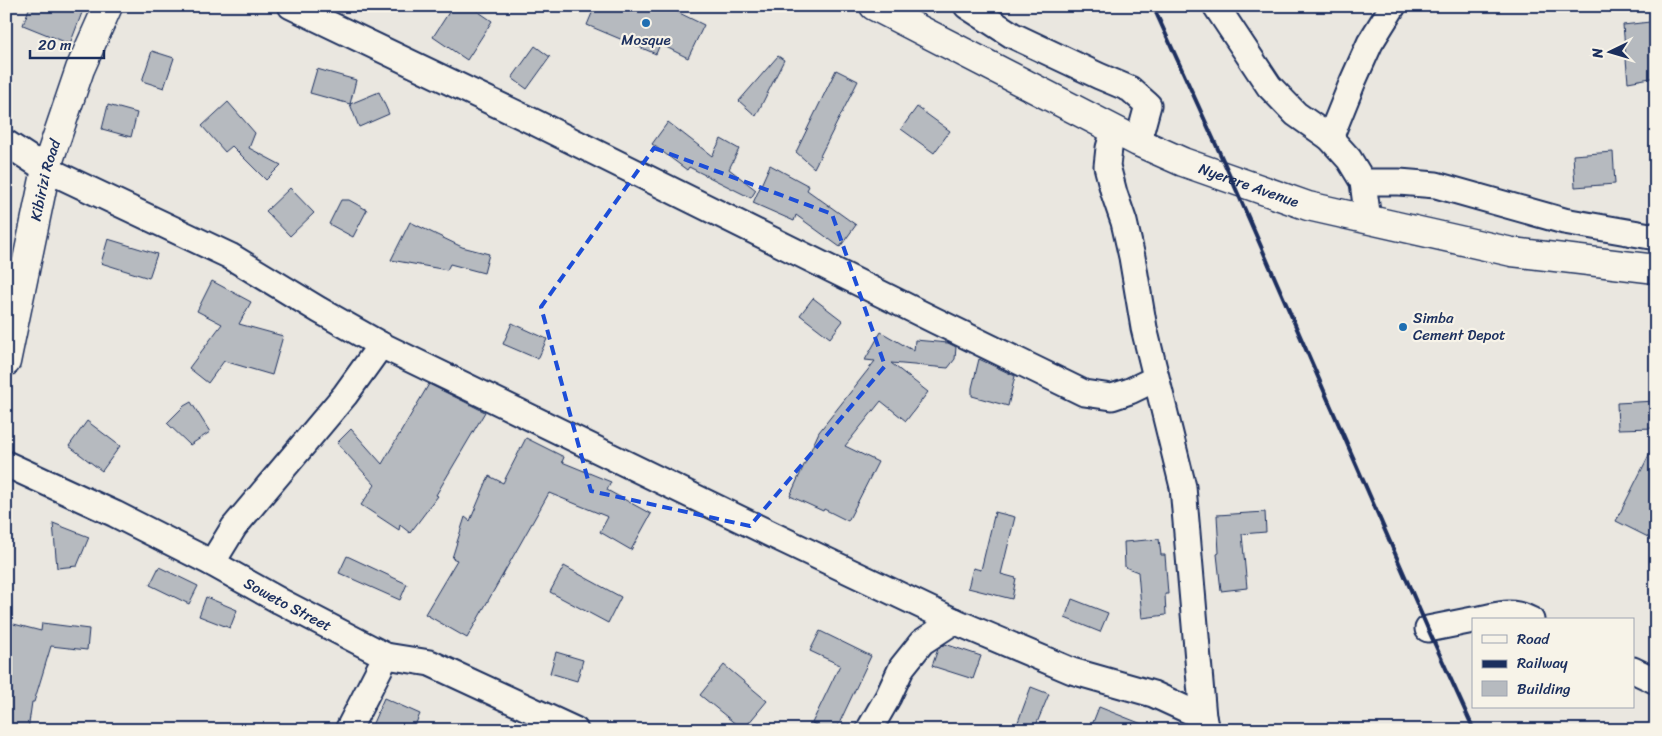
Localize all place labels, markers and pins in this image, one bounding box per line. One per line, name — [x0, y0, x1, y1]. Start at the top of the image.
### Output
marker: Mosque — [640, 17, 652, 29]
place label: Mosque — [621, 27, 671, 53]
place label: Simba Cement Depot — [1413, 305, 1506, 348]
marker: Simba Cement Depot — [1397, 321, 1409, 333]

